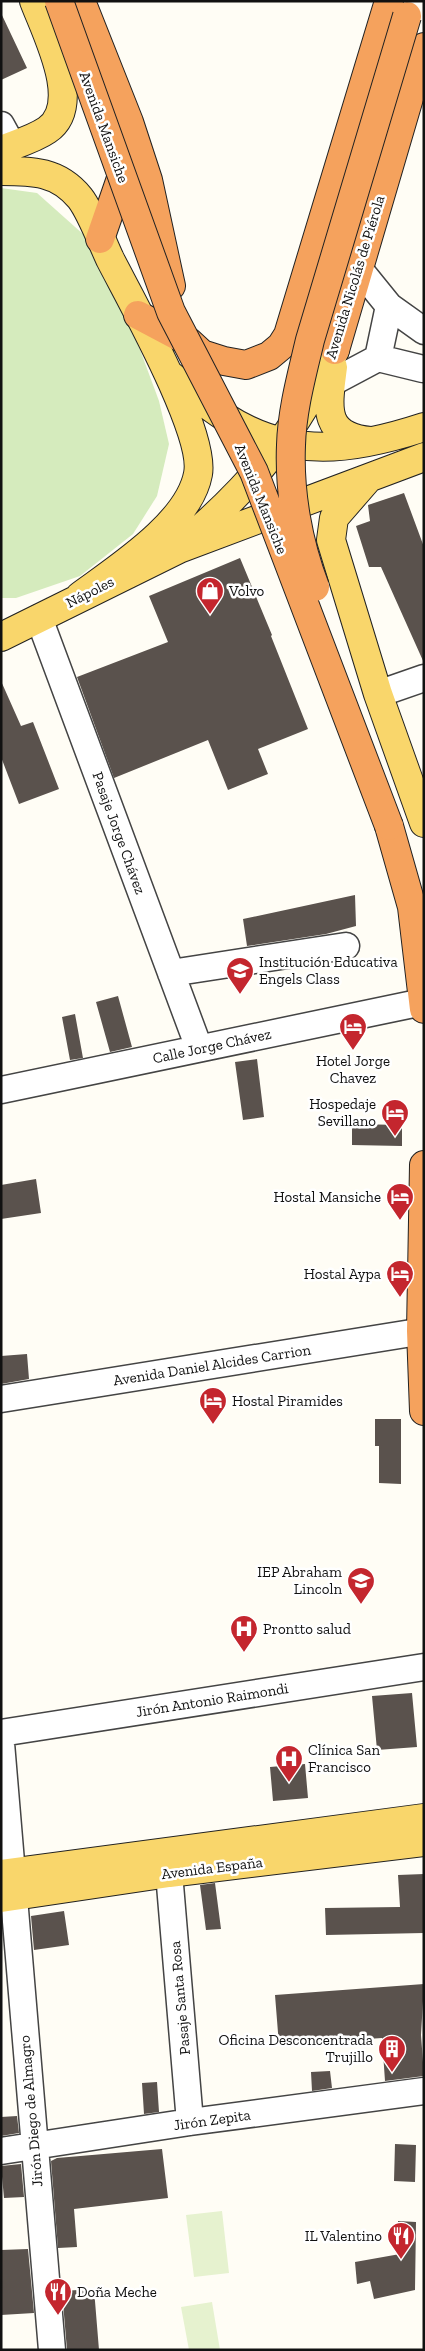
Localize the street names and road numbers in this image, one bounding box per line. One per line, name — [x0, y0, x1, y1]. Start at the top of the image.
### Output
street label: Avenida Mansiche — [75, 69, 133, 185]
street label: Avenida Nicolás de Piérola — [322, 193, 388, 361]
street label: Avenida Mansiche — [231, 441, 291, 557]
street label: Nápoles — [63, 572, 117, 612]
street label: Pasaje Jorge Chávez — [88, 769, 150, 897]
street label: Calle Jorge Chávez — [151, 1025, 273, 1067]
street label: Avenida Daniel Alcides Carrion — [112, 1340, 312, 1390]
street label: Jirón Antonio Raimondi — [134, 1679, 290, 1721]
street label: Avenida España — [160, 1853, 264, 1883]
street label: Pasaje Santa Rosa — [166, 1940, 194, 2056]
street label: Jirón Diego de Almagro — [15, 2034, 47, 2188]
street label: Jirón Zepita — [172, 2106, 252, 2134]

